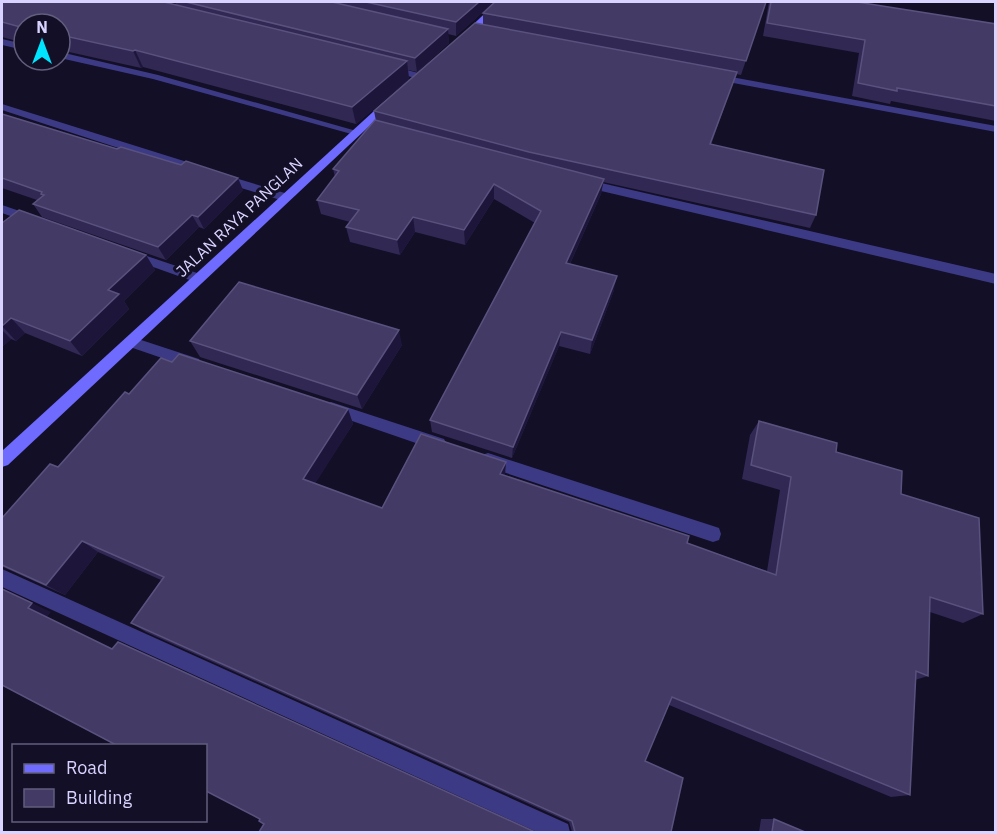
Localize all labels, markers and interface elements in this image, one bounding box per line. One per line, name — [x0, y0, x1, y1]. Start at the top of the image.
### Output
north arrow — [12, 12, 72, 72]
text: N — [36, 17, 48, 37]
street label: JALAN RAYA PANGLAN — [172, 153, 306, 281]
legend — [12, 744, 207, 822]
text: Road — [66, 756, 107, 779]
text: Building — [66, 786, 133, 809]

